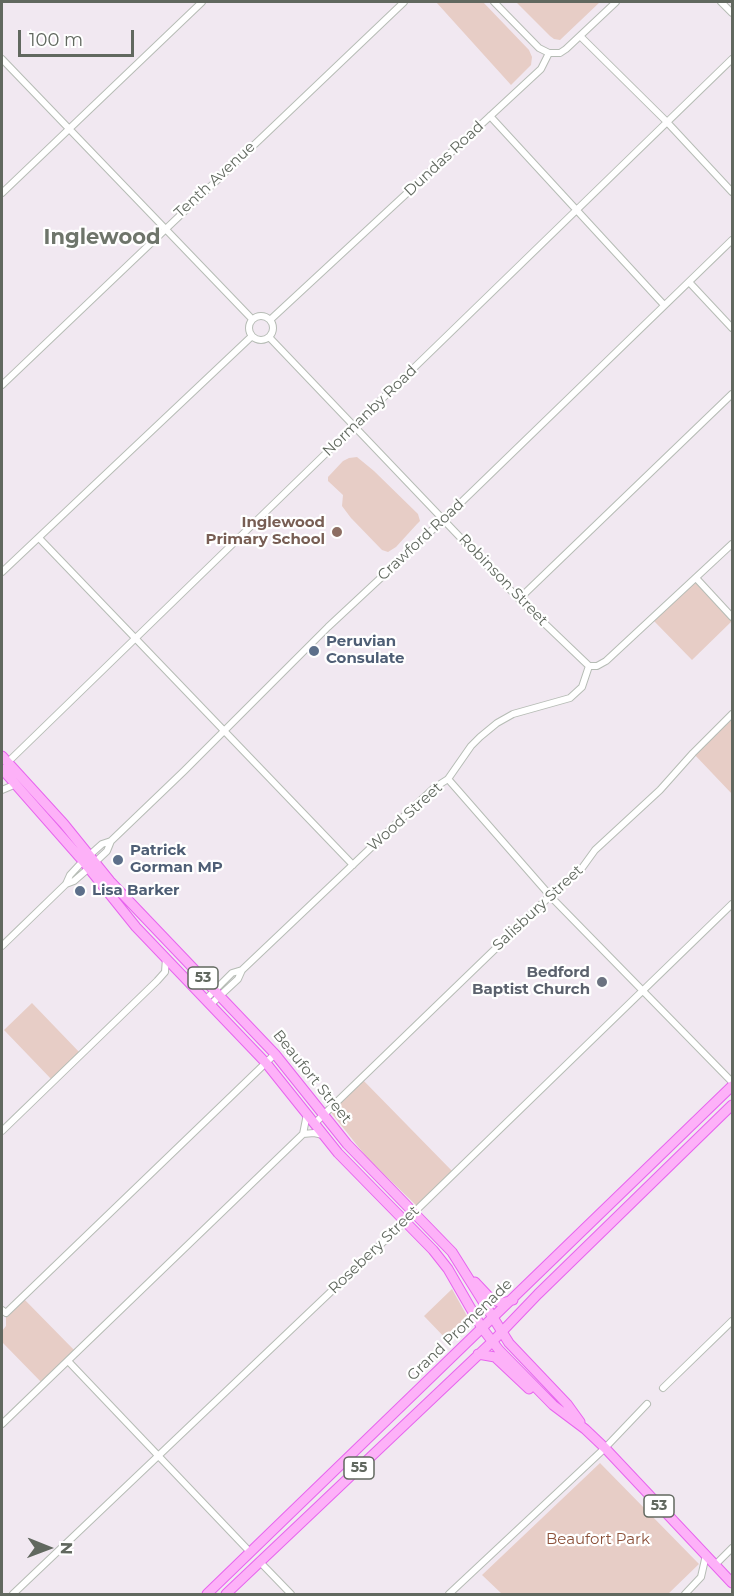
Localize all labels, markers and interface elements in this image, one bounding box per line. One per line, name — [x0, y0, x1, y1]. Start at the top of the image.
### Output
scale bar — [21, 18, 136, 56]
text: 100 m — [29, 29, 83, 51]
street label: Dundas Road — [401, 118, 487, 200]
street label: Tenth Avenue — [171, 138, 259, 222]
district label: Inglewood — [44, 225, 160, 251]
street label: Normanby Road — [319, 362, 421, 460]
street label: Crawford Road — [374, 495, 468, 585]
place label: Inglewood Primary School — [206, 514, 325, 549]
marker: Inglewood Primary School — [330, 525, 344, 539]
street label: Robinson Street — [455, 530, 551, 630]
place label: Peruvian Consulate — [326, 633, 405, 668]
marker: Peruvian Consulate — [307, 644, 321, 658]
street label: Wood Street — [364, 779, 446, 855]
place label: Patrick Gorman MP — [130, 842, 223, 877]
marker: Patrick Gorman MP — [111, 853, 125, 867]
street label: Salisbury Street — [489, 862, 587, 954]
place label: Lisa Barker — [92, 882, 180, 900]
marker: Lisa Barker — [73, 884, 87, 898]
place label: Bedford Baptist Church — [472, 964, 590, 999]
road number: 53 — [188, 967, 218, 989]
marker: Bedford Baptist Church — [595, 975, 609, 989]
street label: Beaufort Street — [269, 1027, 355, 1127]
street label: Rosebery Street — [325, 1202, 423, 1298]
street label: Grand Promenade — [404, 1275, 516, 1385]
road number: 55 — [344, 1457, 374, 1479]
road number: 53 — [644, 1495, 674, 1517]
north arrow — [18, 1518, 78, 1578]
park label: Beaufort Park — [546, 1531, 650, 1549]
text: N — [57, 1542, 76, 1555]

